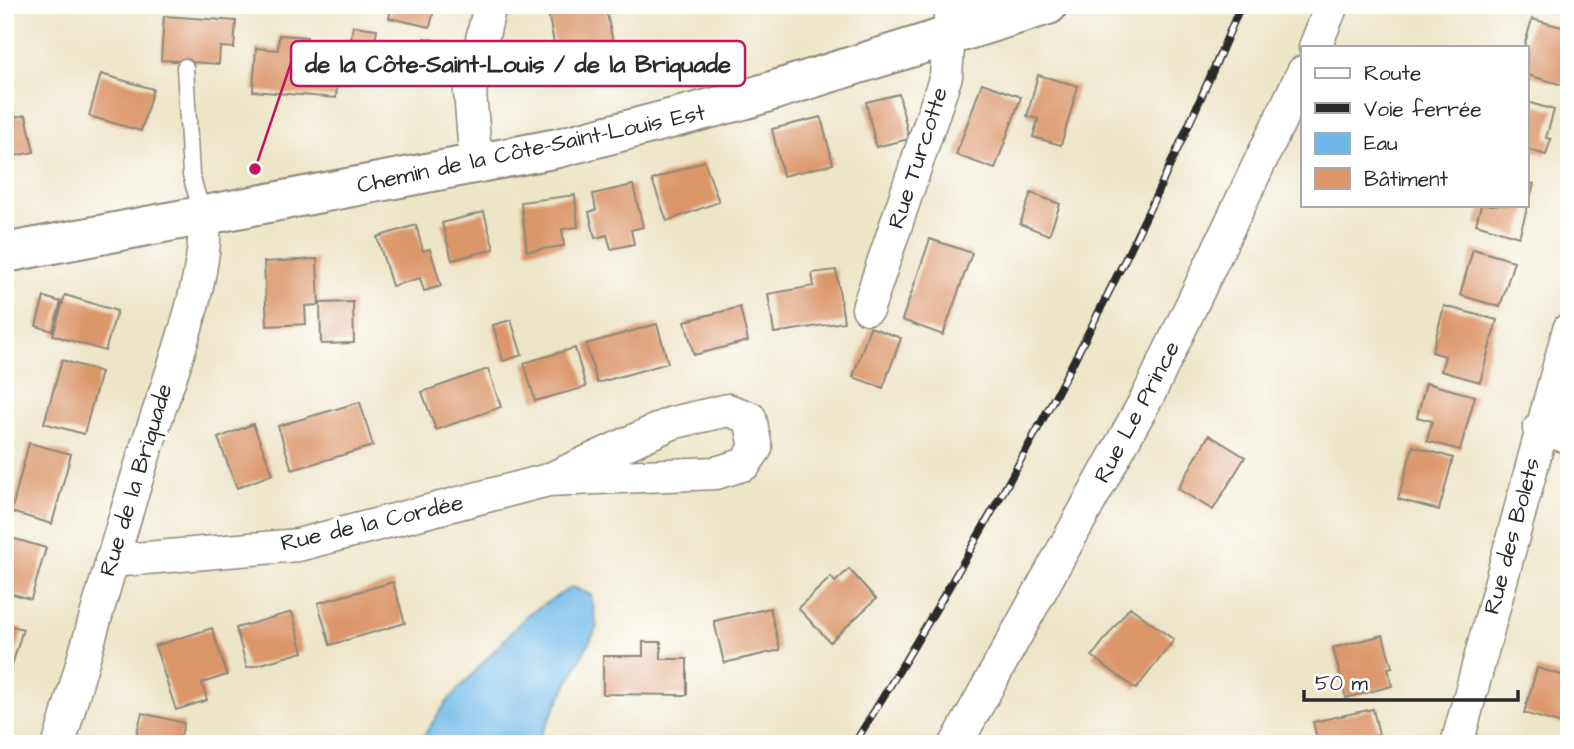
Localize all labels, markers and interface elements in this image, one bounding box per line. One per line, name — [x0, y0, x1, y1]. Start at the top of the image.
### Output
callout: de la Côte-Saint-Louis / de la Briquade — [291, 41, 745, 86]
legend — [1301, 46, 1528, 206]
text: de la Côte-Saint-Louis / de la Briquade — [304, 48, 731, 82]
text: Route — [1364, 59, 1421, 88]
street label: Rue Turcotte — [880, 83, 956, 233]
text: Voie ferrée — [1364, 95, 1482, 124]
street label: Chemin de la Côte-Saint-Louis Est — [354, 96, 709, 202]
text: Eau — [1364, 129, 1398, 158]
text: Bâtiment — [1364, 165, 1448, 194]
street label: Rue Le Prince — [1086, 335, 1188, 489]
street label: Rue de la Briquade — [92, 380, 180, 580]
street label: Rue des Bolets — [1476, 454, 1548, 618]
street label: Rue de la Cordée — [278, 486, 466, 560]
scale bar — [1304, 658, 1518, 702]
text: 50 m — [1315, 669, 1369, 698]

